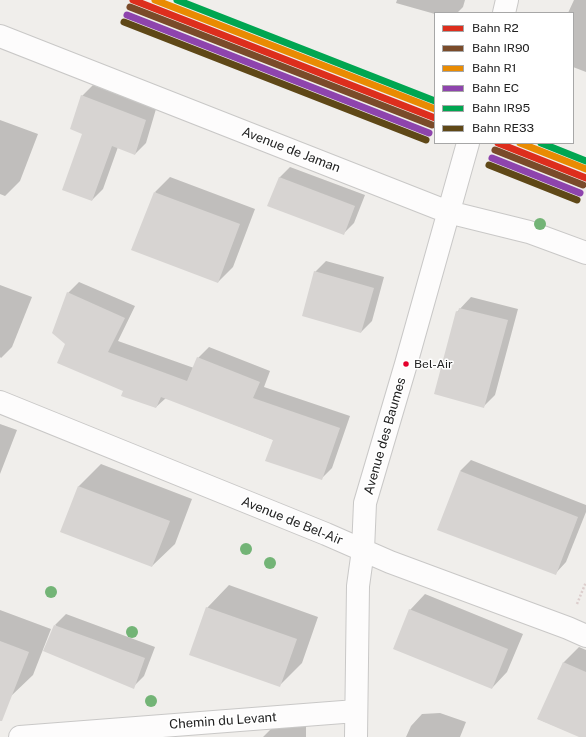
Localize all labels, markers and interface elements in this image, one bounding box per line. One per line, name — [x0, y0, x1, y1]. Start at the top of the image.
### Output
legend — [434, 12, 574, 144]
text: Bahn R2 — [472, 21, 519, 35]
text: Bahn IR90 — [472, 41, 530, 55]
text: Bahn R1 — [472, 61, 516, 75]
text: Bahn EC — [472, 81, 519, 95]
text: Bahn IR95 — [472, 101, 530, 115]
text: Bahn RE33 — [472, 121, 534, 135]
street label: Avenue de Jaman — [240, 124, 342, 176]
place label: Bel-Air — [414, 357, 453, 371]
marker: Bel-Air — [401, 359, 411, 369]
street label: Avenue des Baumes — [361, 376, 409, 496]
street label: Avenue de Bel-Air — [239, 494, 345, 548]
street label: Chemin du Levant — [169, 709, 277, 733]

